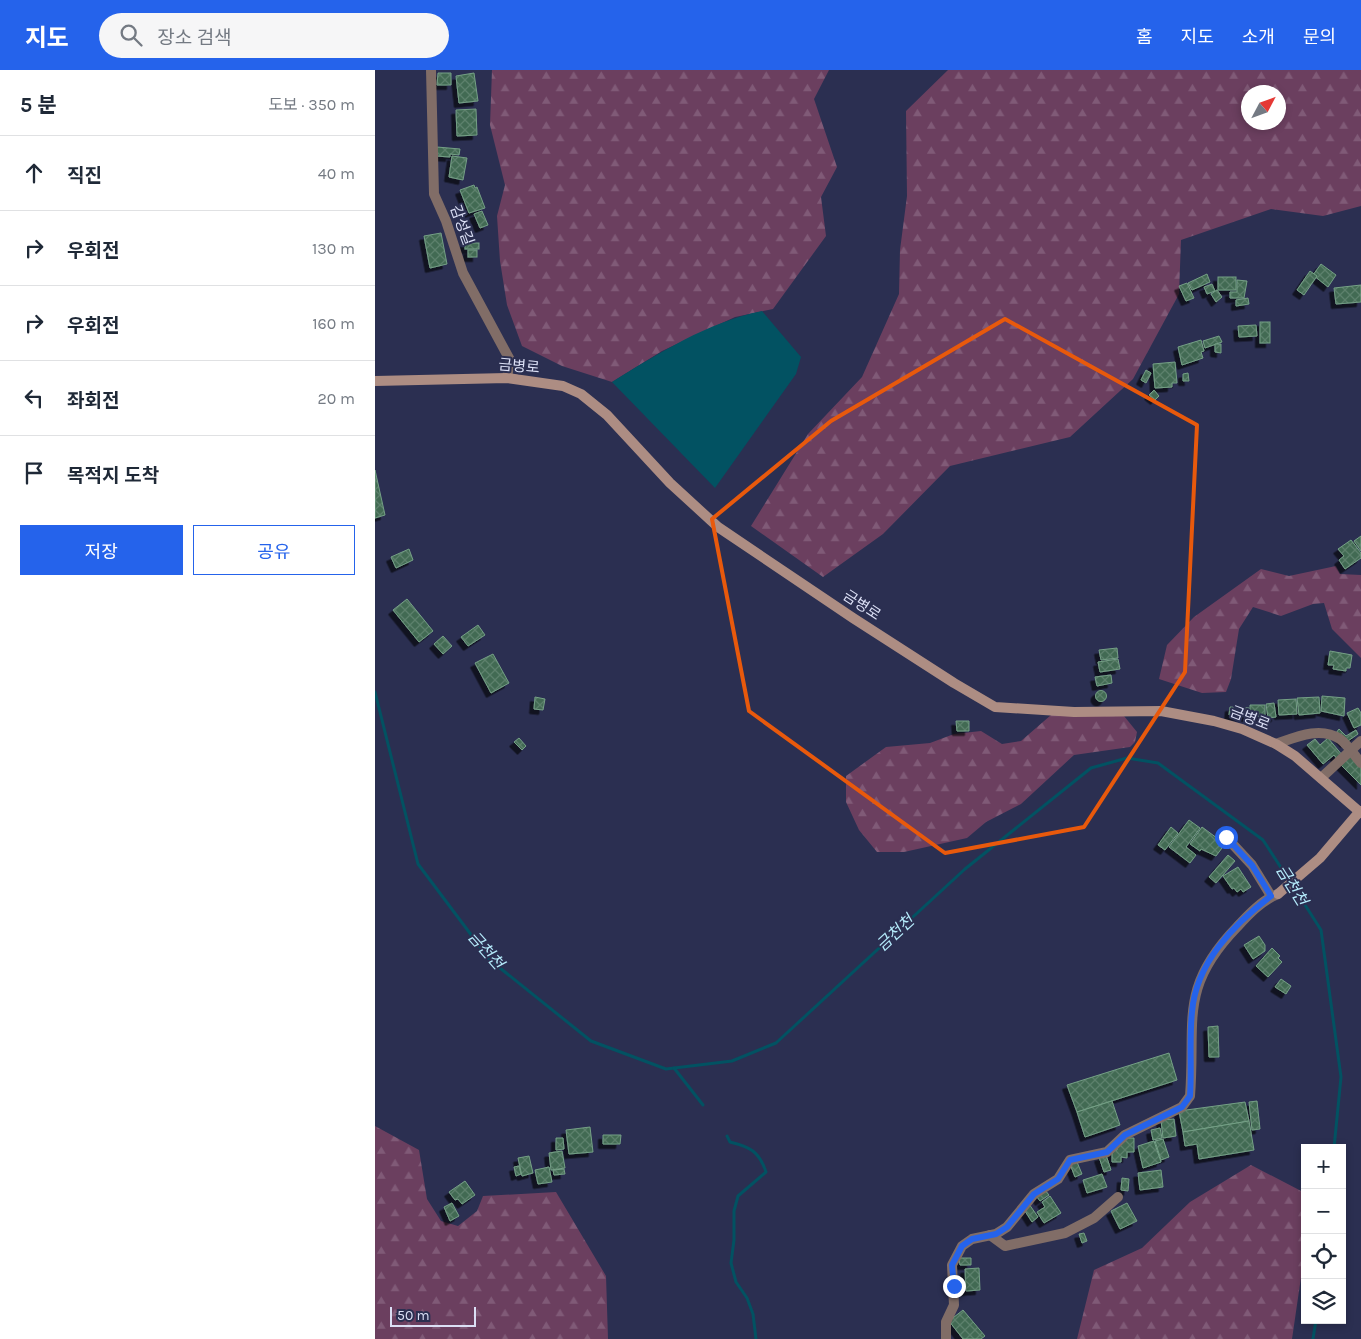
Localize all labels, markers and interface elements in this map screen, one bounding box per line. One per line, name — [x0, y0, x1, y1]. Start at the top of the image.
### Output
search box — [99, 13, 449, 58]
icon: search — [117, 21, 145, 49]
text: 지도 — [25, 24, 69, 52]
text: 홈 — [1136, 26, 1153, 48]
text: 지도 — [1181, 26, 1214, 48]
text: 소개 — [1242, 26, 1275, 48]
text: 문의 — [1303, 26, 1336, 48]
text: 장소 검색 — [157, 27, 232, 49]
north arrow — [1241, 85, 1286, 130]
text: 5 분 — [20, 93, 57, 117]
text: 도보 · 350 m — [268, 95, 355, 114]
icon: ahead — [20, 159, 48, 187]
text: 40 m — [318, 164, 355, 183]
text: 직진 — [67, 165, 102, 187]
street label: 감성길 — [446, 202, 478, 248]
icon: right — [20, 234, 48, 262]
text: 130 m — [312, 239, 355, 258]
text: 우회전 — [67, 240, 119, 262]
icon: right — [20, 309, 48, 337]
text: 160 m — [312, 314, 355, 333]
text: 우회전 — [67, 315, 119, 337]
street label: 금병로 — [498, 355, 540, 377]
icon: left — [20, 384, 48, 412]
text: 20 m — [317, 389, 355, 408]
text: 좌회전 — [67, 390, 119, 412]
icon: arrive — [20, 459, 48, 487]
text: 목적지 도착 — [67, 465, 159, 487]
button: 저장 — [20, 525, 183, 575]
button: 공유 — [193, 525, 355, 575]
street label: 금병로 — [840, 586, 884, 624]
street label: 금병로 — [1227, 702, 1273, 734]
route start — [1215, 826, 1238, 849]
water label: 금천천 — [1272, 861, 1313, 911]
water label: 금천천 — [872, 909, 919, 955]
water label: 금천천 — [464, 927, 509, 974]
map controls — [1301, 1144, 1346, 1324]
button: + — [1301, 1144, 1346, 1189]
button: − — [1301, 1189, 1346, 1234]
button: locate — [1301, 1234, 1346, 1279]
route end — [943, 1275, 966, 1298]
button: layers — [1301, 1279, 1346, 1324]
scale bar — [390, 1304, 476, 1327]
text: 50 m — [397, 1307, 430, 1324]

